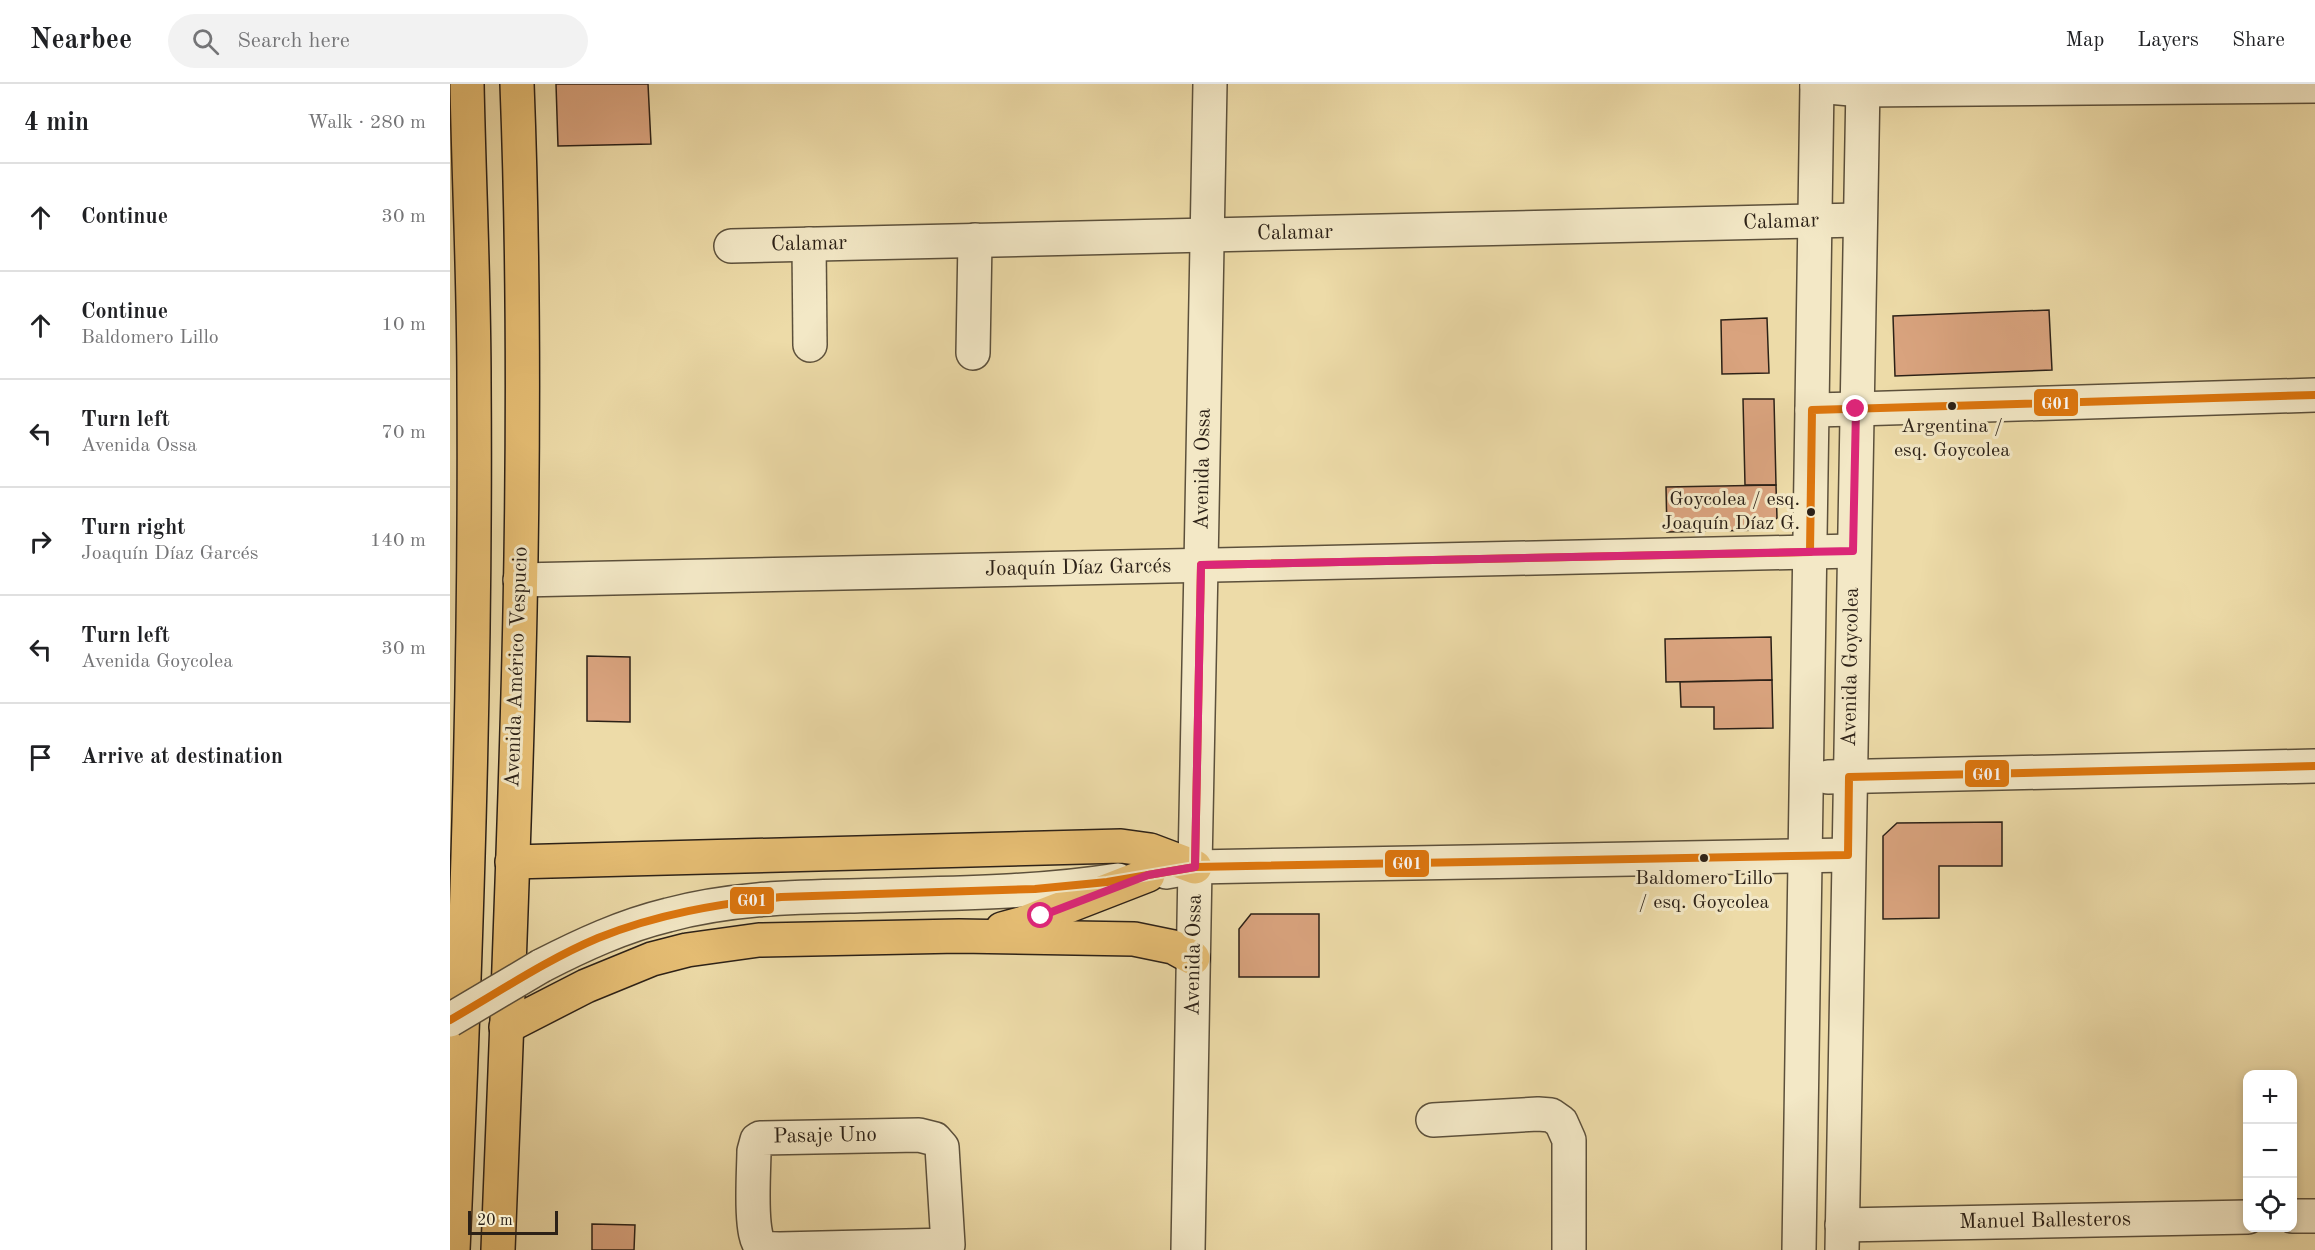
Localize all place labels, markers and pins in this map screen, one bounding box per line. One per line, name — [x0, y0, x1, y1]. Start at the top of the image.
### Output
marker: Argentina / esq. Goycolea — [1946, 400, 1958, 412]
place label: Argentina / esq. Goycolea — [1894, 417, 2010, 461]
place label: Goycolea / esq. Joaquín Díaz G. — [1662, 490, 1800, 534]
marker: Goycolea / esq. Joaquín Díaz G. — [1805, 506, 1817, 518]
marker: Baldomero Lillo / esq. Goycolea — [1698, 852, 1710, 864]
place label: Baldomero Lillo / esq. Goycolea — [1635, 869, 1773, 913]

